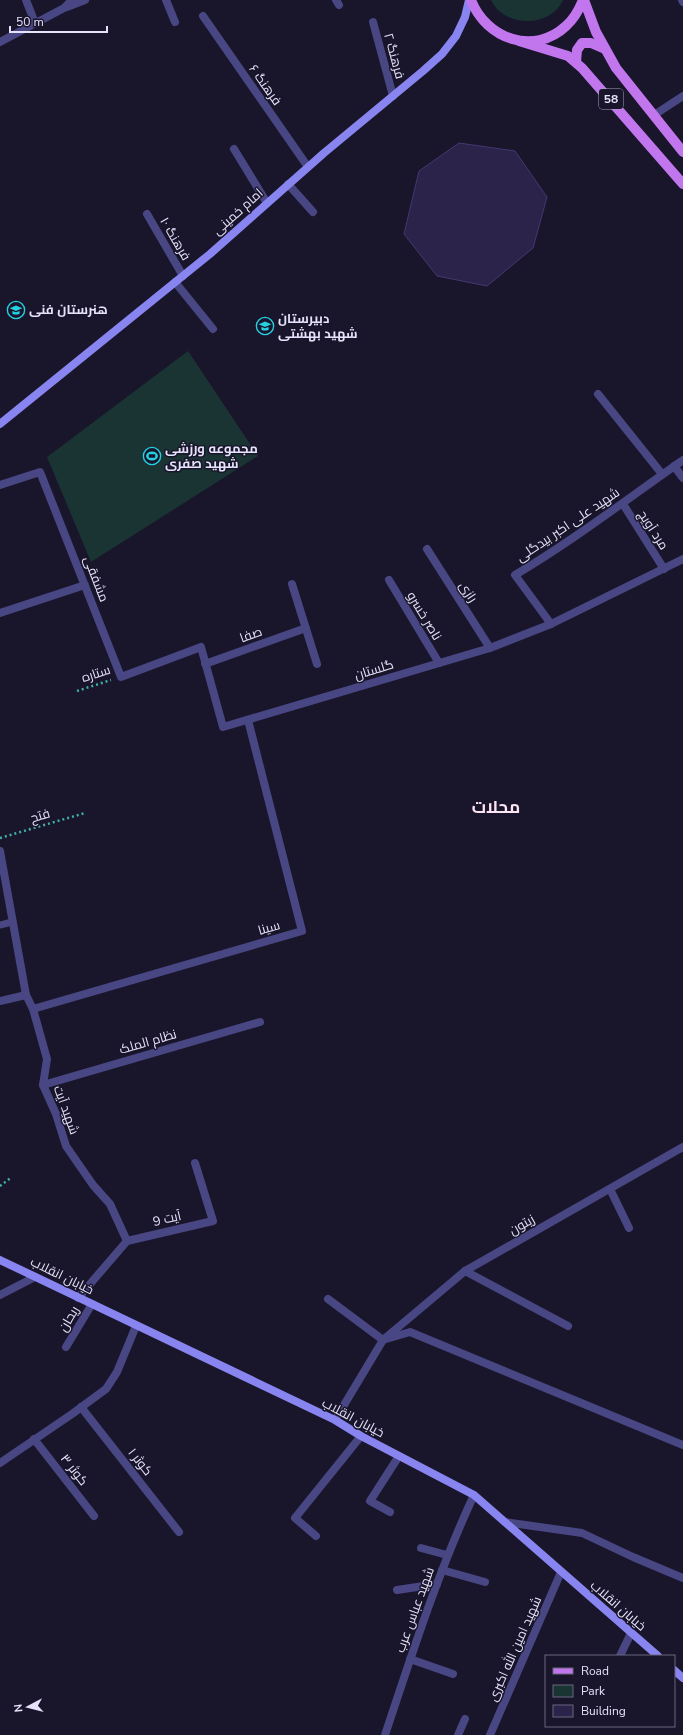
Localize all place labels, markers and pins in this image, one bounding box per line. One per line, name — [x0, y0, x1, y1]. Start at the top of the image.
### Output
school or university icon: هنرستان فنی — [6, 300, 26, 320]
place label: هنرستان فنی — [29, 301, 108, 319]
place label: دبیرستان شهید بهشتی — [278, 310, 358, 343]
school or university icon: دبیرستان شهید بهشتی — [255, 316, 275, 336]
place label: مجموعه ورزشی شهید صفری — [165, 440, 258, 473]
sports icon: مجموعه ورزشی شهید صفری — [142, 446, 162, 466]

